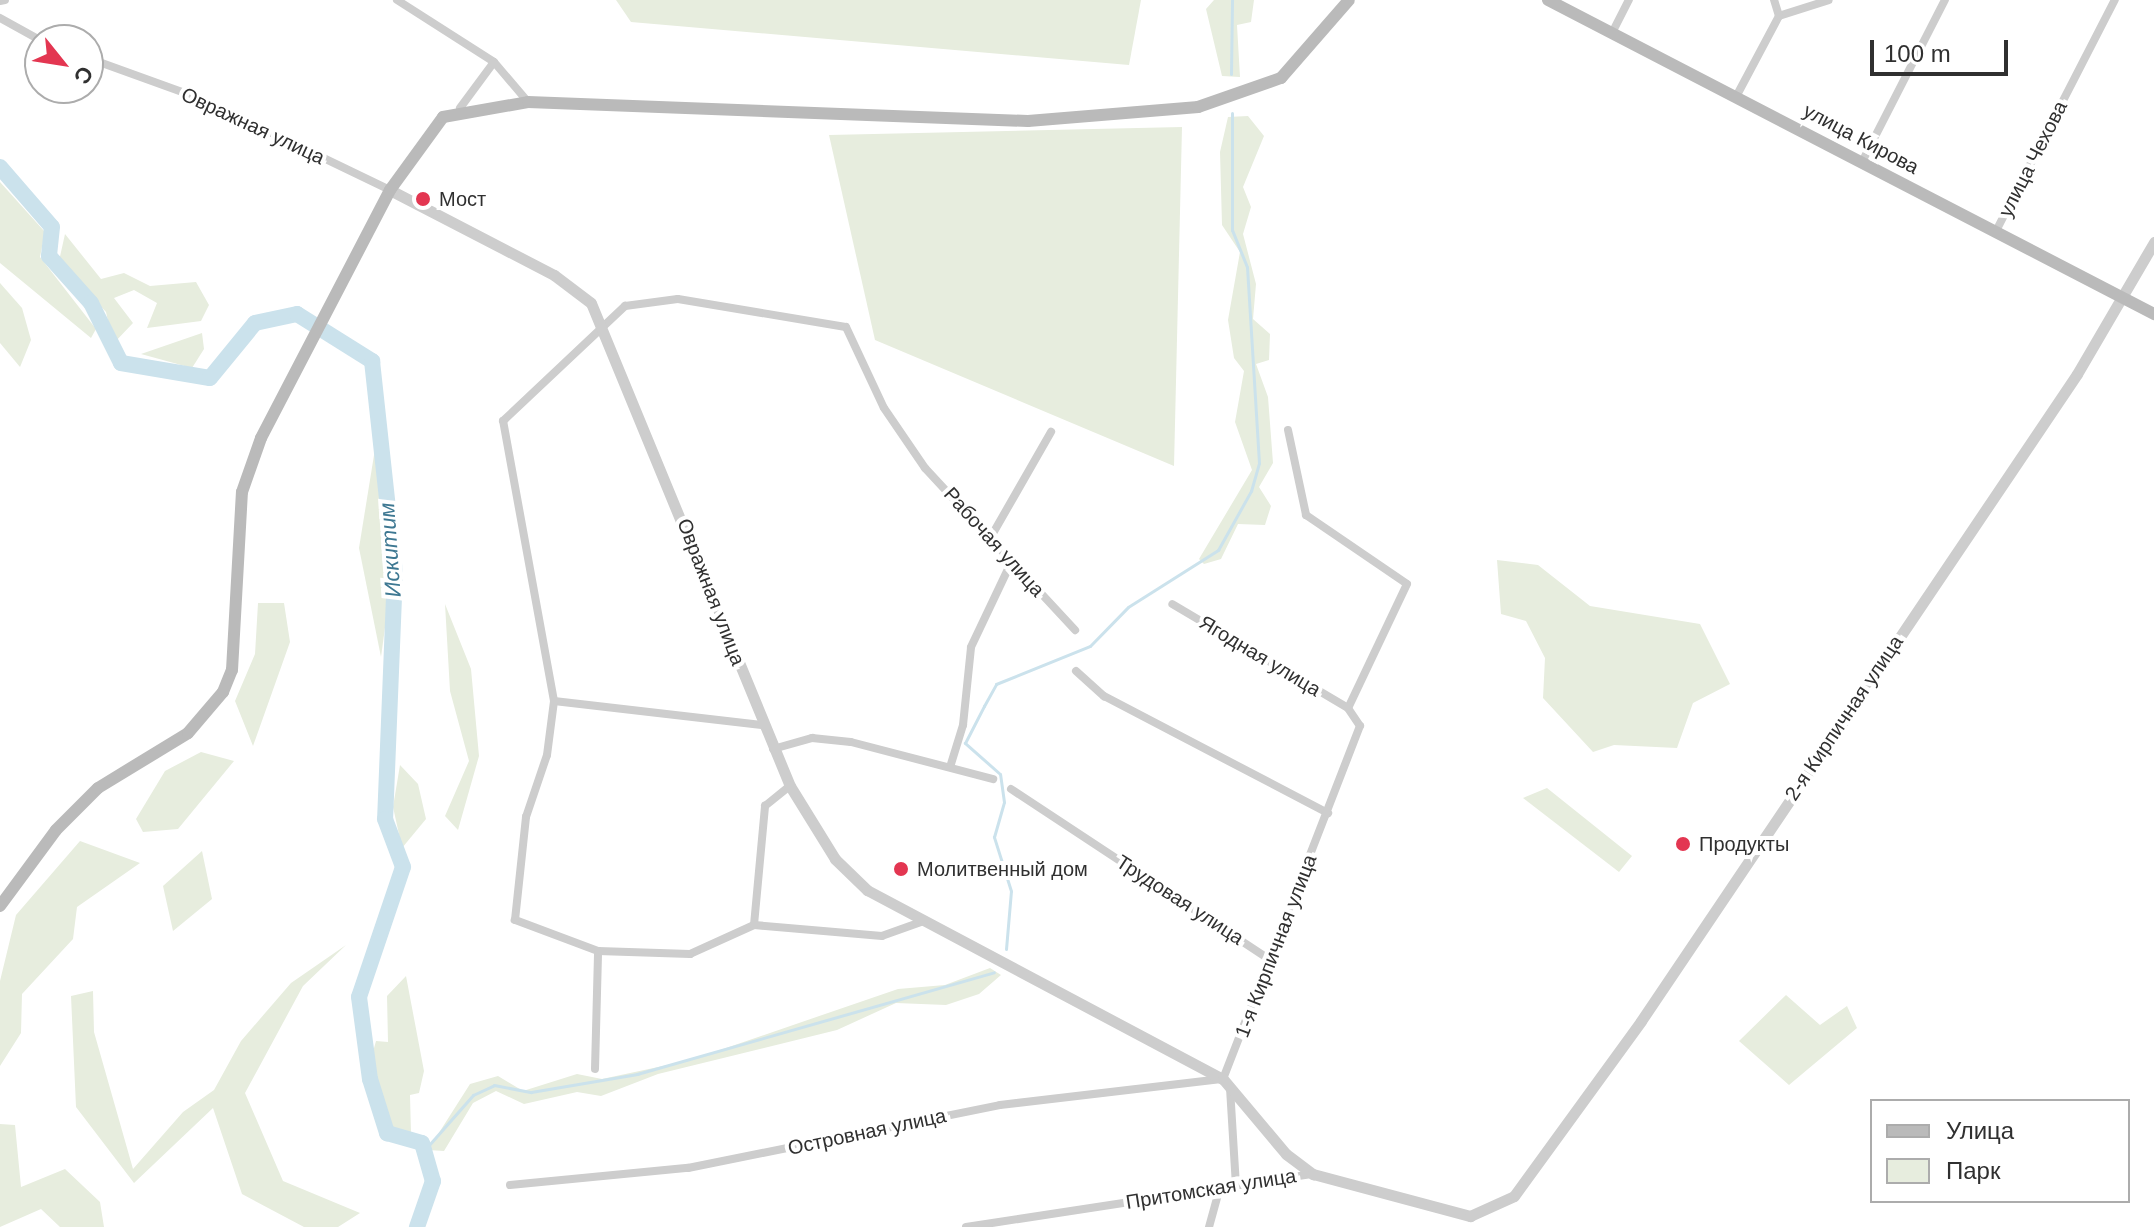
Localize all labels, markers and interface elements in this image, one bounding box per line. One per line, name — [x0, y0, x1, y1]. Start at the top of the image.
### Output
north arrow — [24, 24, 104, 104]
scale bar — [1874, 24, 2012, 74]
text: 100 m — [1884, 40, 1951, 67]
text: С — [69, 62, 98, 88]
street label: Овражная улица — [178, 82, 328, 170]
street label: улица Чехова — [1993, 97, 2073, 221]
street label: улица Кирова — [1799, 99, 1923, 179]
place label: Мост — [439, 187, 486, 211]
marker: Мост — [414, 190, 432, 208]
street label: Рабочая улица — [939, 482, 1049, 602]
water label: Искитим — [374, 502, 406, 598]
street label: Овражная улица — [672, 515, 750, 669]
street label: Ягодная улица — [1195, 610, 1325, 702]
street label: 2-я Кирпичная улица — [1780, 631, 1908, 805]
place label: Продукты — [1699, 832, 1789, 856]
marker: Продукты — [1674, 835, 1692, 853]
street label: Трудовая улица — [1112, 850, 1248, 950]
street label: 1-я Кирпичная улица — [1230, 851, 1322, 1041]
place label: Молитвенный дом — [917, 857, 1088, 881]
marker: Молитвенный дом — [892, 860, 910, 878]
legend — [1870, 1099, 2130, 1203]
street label: Островная улица — [786, 1104, 948, 1160]
text: Улица — [1946, 1117, 2014, 1144]
text: Парк — [1946, 1157, 2000, 1184]
street label: Притомская улица — [1124, 1164, 1298, 1214]

